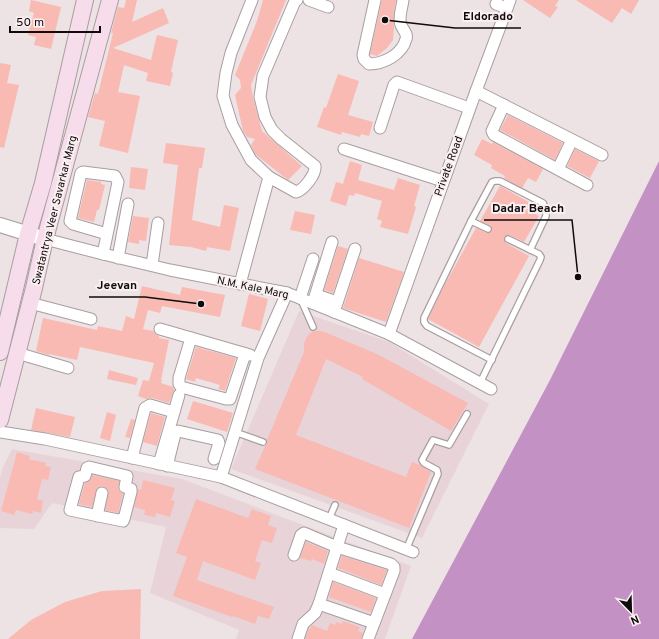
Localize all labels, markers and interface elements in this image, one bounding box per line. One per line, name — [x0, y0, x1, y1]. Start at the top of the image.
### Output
callout: Eldorado — [455, 4, 521, 28]
scale bar — [10, 8, 100, 34]
text: Eldorado — [463, 9, 513, 25]
text: 50 m — [16, 15, 44, 31]
street label: Swatantrya Veer Savarkar Marg — [30, 134, 80, 286]
street label: Private Road — [432, 134, 466, 198]
callout: Dadar Beach — [484, 196, 572, 220]
text: Dadar Beach — [492, 201, 564, 217]
callout: Jeevan — [89, 273, 145, 297]
street label: N.M. Kale Marg — [216, 274, 290, 302]
text: Jeevan — [97, 278, 137, 294]
north arrow — [611, 591, 651, 631]
text: N — [628, 611, 641, 627]

